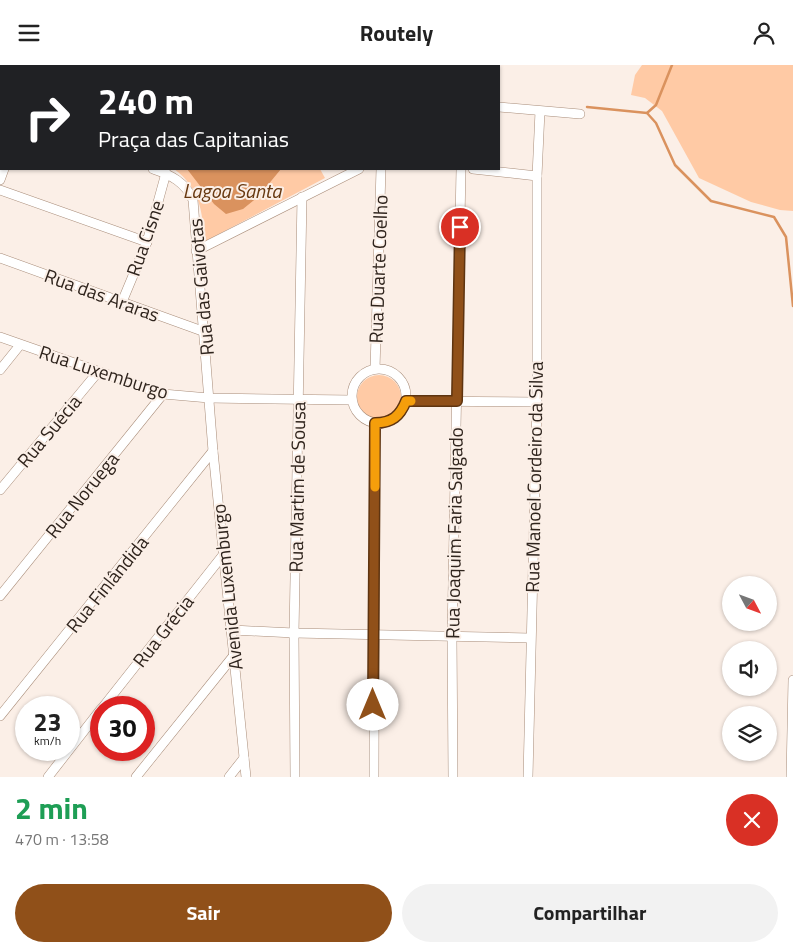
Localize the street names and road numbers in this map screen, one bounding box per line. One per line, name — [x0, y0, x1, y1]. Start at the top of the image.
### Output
street label: Rua Duarte Coelho — [360, 194, 395, 344]
street label: Rua Cisne — [118, 196, 171, 280]
street label: Rua das Gaivotas — [180, 217, 221, 357]
street label: Rua das Araras — [41, 260, 164, 329]
street label: Rua Luxemburgo — [36, 337, 173, 406]
street label: Rua Manoel Cordeiro da Silva — [517, 361, 550, 593]
street label: Rua Suécia — [9, 388, 88, 473]
street label: Rua Martim de Sousa — [281, 401, 312, 573]
street label: Rua Joaquim Faria Salgado — [437, 427, 470, 639]
street label: Rua Noruega — [38, 445, 126, 544]
street label: Avenida Luxemburgo — [203, 503, 250, 672]
street label: Rua Finlândida — [58, 528, 155, 639]
street label: Rua Grécia — [125, 588, 201, 673]

